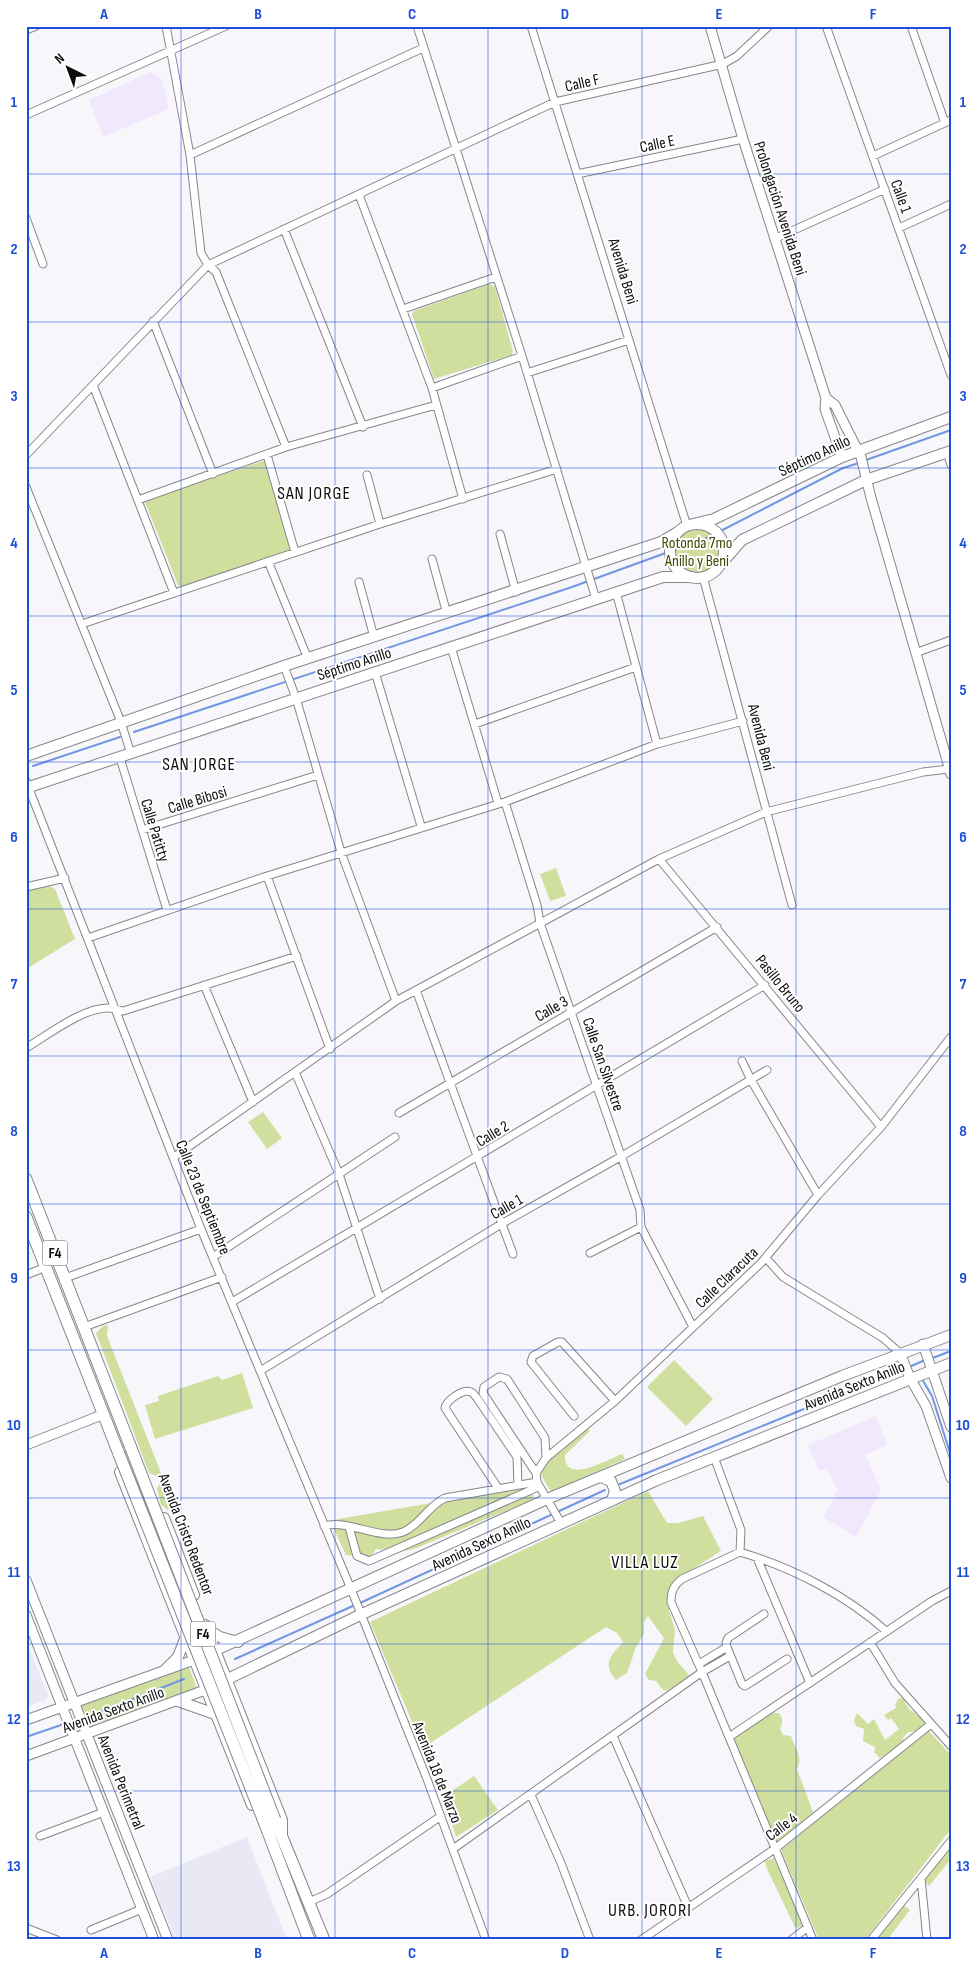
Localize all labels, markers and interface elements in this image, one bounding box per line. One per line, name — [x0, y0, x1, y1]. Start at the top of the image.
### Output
text: A — [99, 5, 108, 24]
text: B — [254, 5, 262, 24]
text: C — [408, 5, 416, 24]
text: D — [561, 5, 569, 24]
text: E — [716, 5, 723, 24]
text: F — [870, 5, 877, 24]
north arrow — [42, 42, 92, 92]
text: N — [51, 50, 68, 68]
street label: Calle F — [563, 70, 601, 97]
text: 1 — [11, 93, 18, 112]
text: 1 — [960, 93, 967, 112]
street label: Calle E — [638, 132, 676, 157]
street label: Prolongación Avenida Beni — [749, 139, 810, 278]
street label: Calle 1 — [886, 177, 915, 216]
street label: Avenida Beni — [603, 235, 642, 307]
text: 2 — [10, 240, 18, 259]
text: 2 — [959, 240, 967, 259]
text: 3 — [10, 387, 18, 406]
text: 3 — [959, 387, 967, 406]
street label: Séptimo Anillo — [776, 432, 853, 481]
district label: SAN JORGE — [277, 483, 351, 504]
text: 4 — [10, 534, 18, 553]
park label: Rotonda 7mo Anillo y Beni — [662, 534, 732, 571]
text: 4 — [959, 534, 967, 553]
street label: Séptimo Anillo — [315, 644, 394, 685]
text: 5 — [10, 681, 18, 700]
text: 5 — [959, 681, 967, 700]
street label: Avenida Beni — [743, 701, 778, 773]
district label: SAN JORGE — [162, 754, 236, 775]
street label: Calle Bibosi — [166, 782, 229, 818]
street label: Calle Patitty — [136, 797, 173, 864]
text: 6 — [10, 828, 18, 847]
text: 6 — [959, 828, 967, 847]
street label: Pasillo Bruno — [751, 951, 809, 1017]
text: 7 — [11, 975, 18, 994]
text: 7 — [960, 975, 967, 994]
street label: Calle 3 — [532, 992, 572, 1026]
street label: Calle San Silvestre — [578, 1015, 627, 1114]
street label: Calle 2 — [473, 1117, 513, 1151]
text: 8 — [10, 1122, 18, 1141]
text: 8 — [959, 1122, 967, 1141]
street label: Calle 23 de Septiembre — [171, 1137, 234, 1258]
street label: Calle 1 — [487, 1190, 527, 1224]
road number: F4 — [42, 1240, 68, 1266]
street label: Calle Claracuta — [692, 1243, 762, 1313]
text: 9 — [10, 1269, 18, 1288]
text: 9 — [959, 1269, 967, 1288]
street label: Avenida Sexto Anillo — [801, 1358, 908, 1416]
text: 10 — [7, 1416, 21, 1435]
text: 10 — [956, 1416, 970, 1435]
street label: Avenida Cristo Redentor — [153, 1470, 218, 1599]
street label: Avenida Sexto Anillo — [428, 1513, 534, 1576]
district label: VILLA LUZ — [611, 1552, 679, 1573]
text: 11 — [8, 1563, 21, 1582]
text: 11 — [957, 1563, 970, 1582]
road number: F4 — [190, 1622, 216, 1646]
street label: Avenida Sexto Anillo — [59, 1683, 167, 1738]
text: 12 — [7, 1710, 21, 1729]
text: 12 — [956, 1710, 970, 1729]
street label: Avenida 18 de Marzo — [407, 1718, 466, 1826]
street label: Avenida Perimetral — [93, 1732, 148, 1833]
street label: Calle 4 — [762, 1809, 802, 1845]
text: 13 — [7, 1857, 21, 1876]
text: 13 — [956, 1857, 970, 1876]
district label: URB. JORORI — [608, 1900, 692, 1921]
text: A — [99, 1944, 108, 1963]
text: B — [254, 1944, 262, 1963]
text: C — [408, 1944, 416, 1963]
text: D — [561, 1944, 569, 1963]
text: E — [716, 1944, 723, 1963]
text: F — [870, 1944, 877, 1963]

